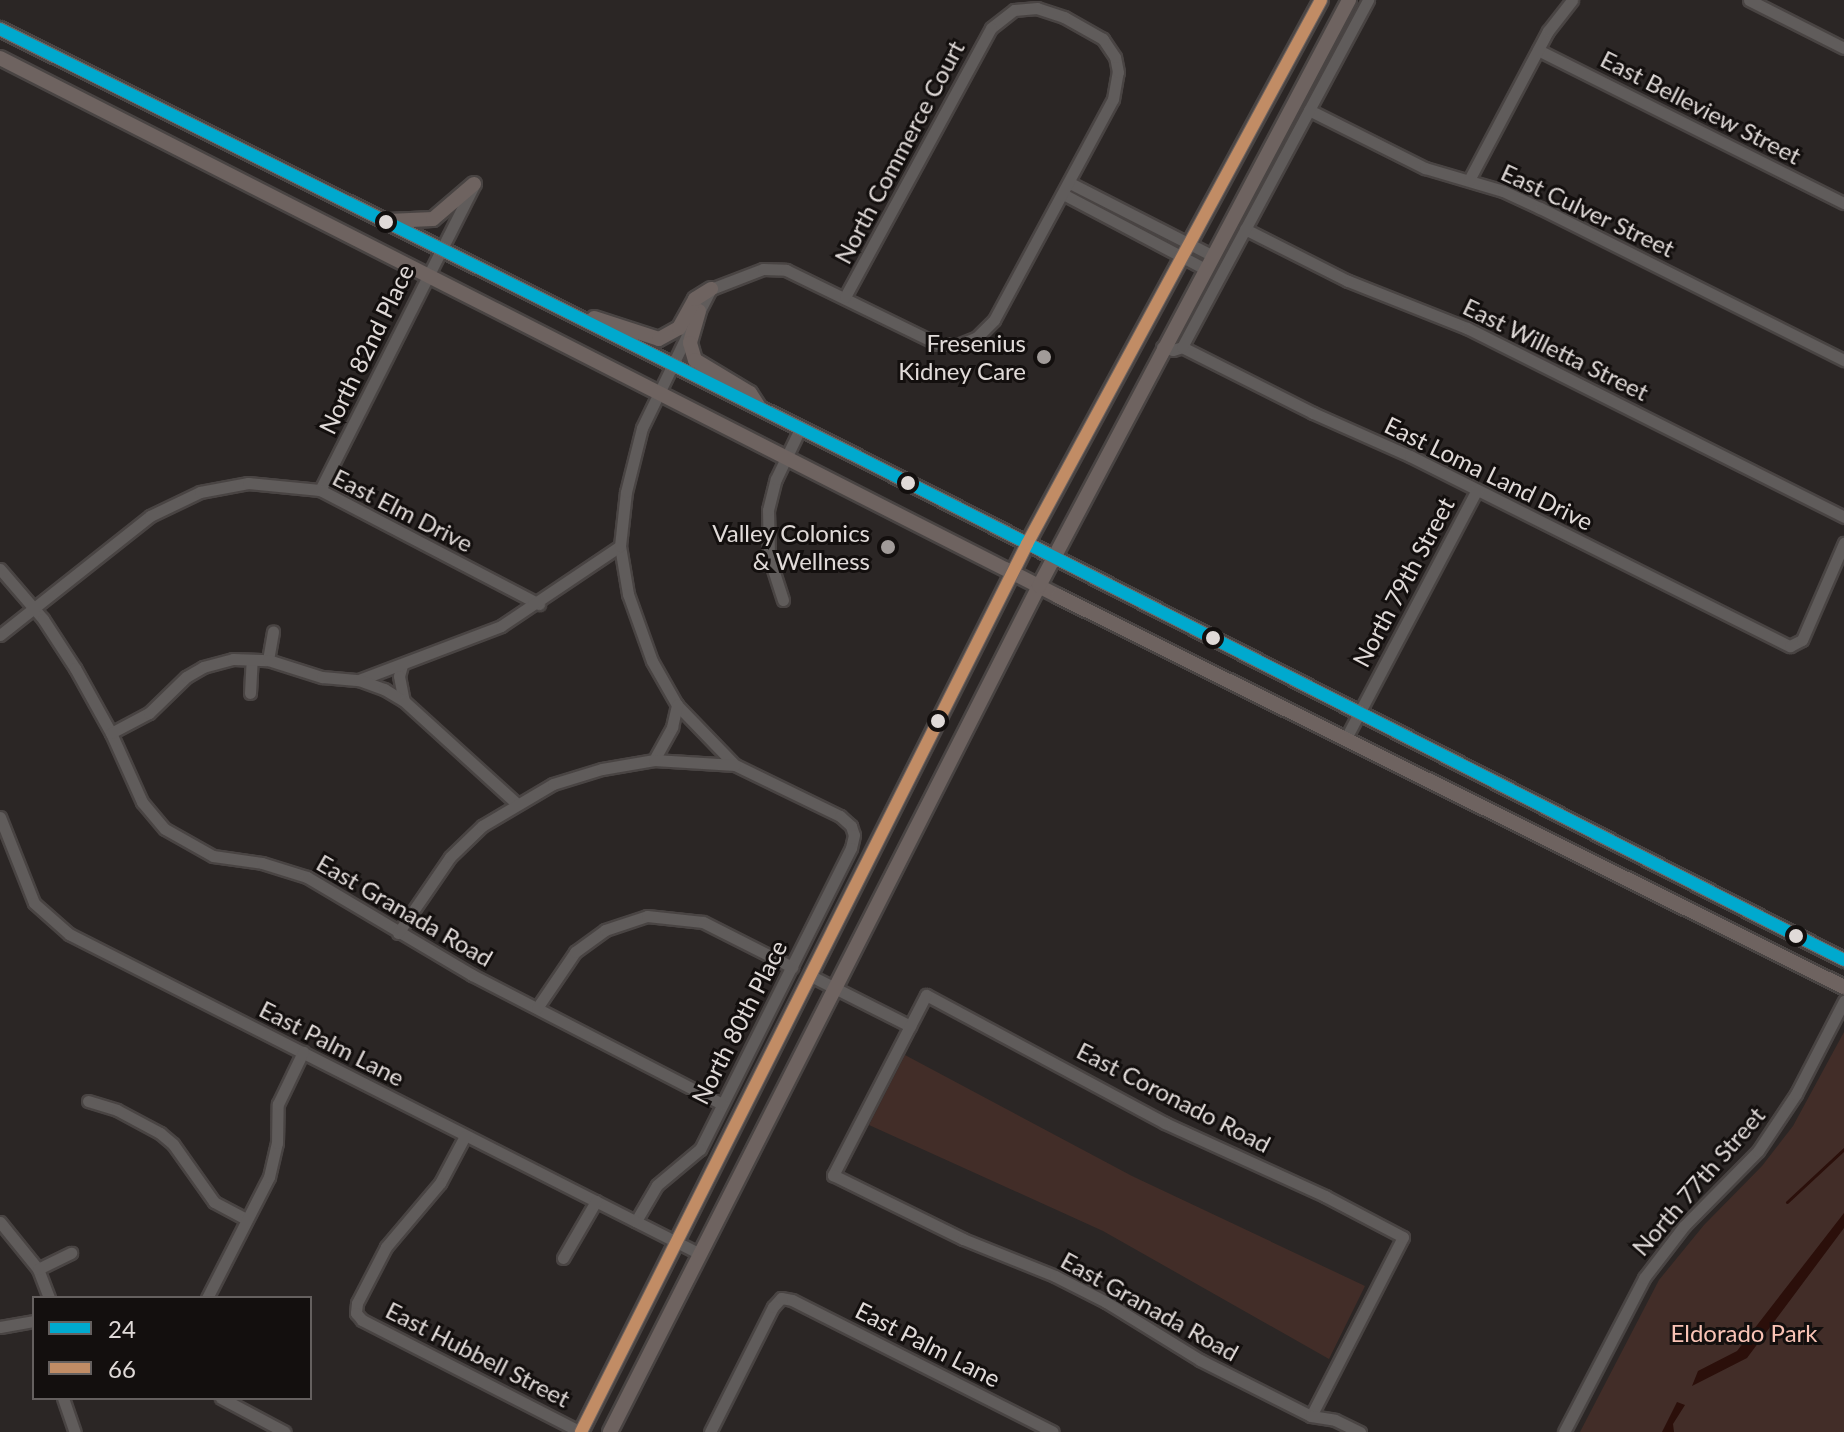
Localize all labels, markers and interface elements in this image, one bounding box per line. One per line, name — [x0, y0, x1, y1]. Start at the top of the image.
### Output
street label: North Commerce Court — [828, 36, 970, 268]
street label: East Belleview Street — [1596, 44, 1806, 170]
street label: East Culver Street — [1497, 157, 1679, 263]
unlabelled marker — [378, 214, 394, 230]
street label: North 82nd Place — [312, 260, 420, 438]
street label: East Willetta Street — [1459, 292, 1653, 406]
place label: Fresenius Kidney Care — [898, 329, 1026, 385]
marker: Fresenius Kidney Care — [1033, 346, 1055, 368]
street label: East Loma Land Drive — [1380, 410, 1598, 536]
street label: East Elm Drive — [328, 462, 478, 558]
unlabelled marker — [900, 475, 916, 491]
street label: North 79th Street — [1346, 492, 1460, 672]
place label: Valley Colonics & Wellness — [712, 519, 870, 575]
marker: Valley Colonics & Wellness — [877, 536, 899, 558]
unlabelled marker — [1205, 630, 1221, 646]
unlabelled marker — [930, 713, 946, 729]
street label: East Granada Road — [312, 848, 498, 972]
unlabelled marker — [1788, 928, 1804, 944]
street label: North 80th Place — [685, 935, 793, 1109]
street label: East Palm Lane — [255, 994, 409, 1092]
street label: East Coronado Road — [1072, 1036, 1276, 1158]
street label: North 77th Street — [1626, 1101, 1770, 1261]
street label: East Granada Road — [1056, 1245, 1244, 1367]
street label: East Hubbell Street — [381, 1295, 575, 1413]
street label: East Palm Lane — [851, 1295, 1005, 1393]
legend — [32, 1296, 312, 1400]
text: 24 — [108, 1314, 136, 1343]
park label: Eldorado Park — [1670, 1319, 1818, 1347]
text: 66 — [108, 1354, 136, 1383]

